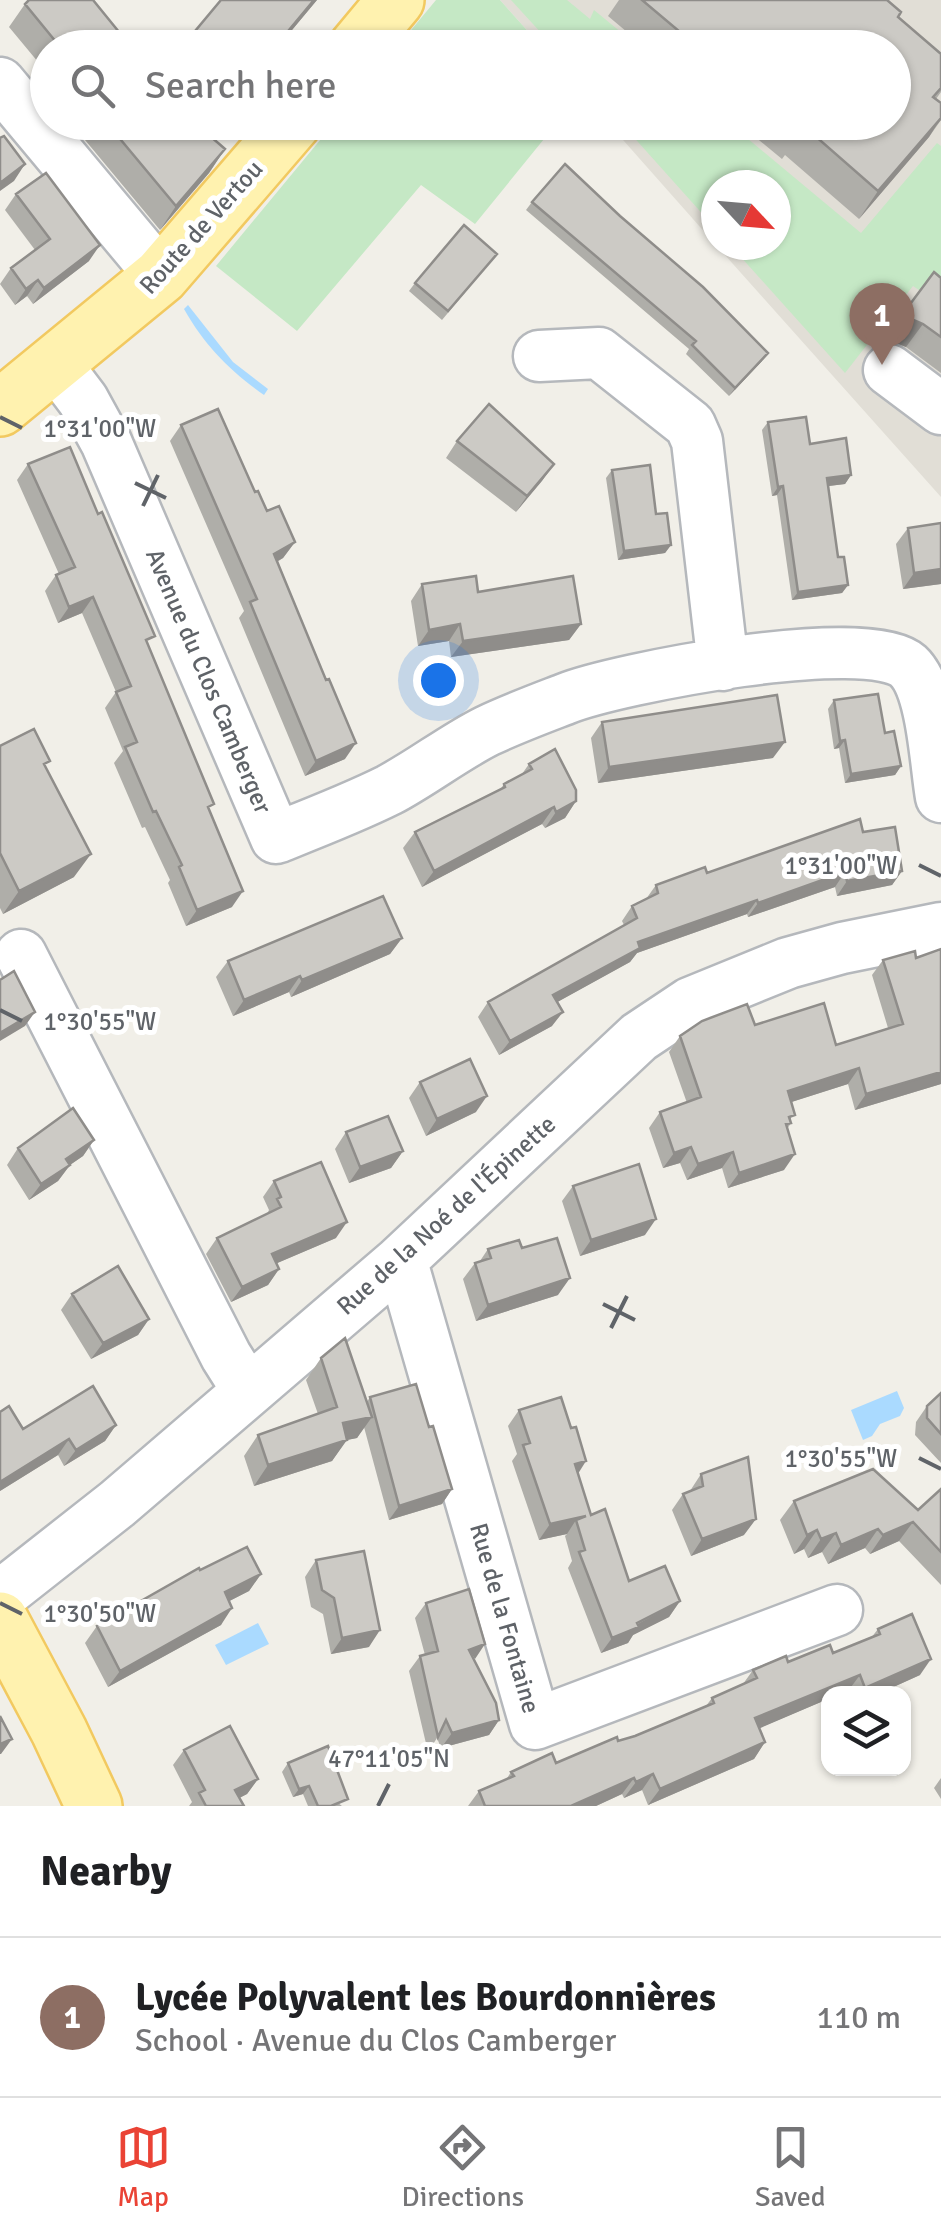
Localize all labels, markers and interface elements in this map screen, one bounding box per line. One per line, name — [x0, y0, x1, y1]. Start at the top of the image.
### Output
search box — [30, 30, 911, 140]
icon: search — [65, 58, 120, 113]
text: Search here — [145, 62, 337, 109]
street label: Route de Vertou — [133, 154, 269, 300]
north arrow — [701, 170, 791, 260]
pin: 1 — [850, 282, 914, 365]
text: 1°31'00"W — [44, 413, 156, 444]
street label: Avenue du Clos Camberger — [139, 544, 279, 819]
your location — [413, 655, 464, 706]
text: 1°31'00"W — [785, 850, 897, 881]
text: 1°30'55"W — [44, 1006, 156, 1037]
street label: Rue de la Noé de l'Épinette — [330, 1108, 562, 1322]
text: 1°30'55"W — [785, 1443, 897, 1474]
street label: Rue de la Fontaine — [463, 1519, 547, 1717]
text: 1°30'50"W — [44, 1598, 156, 1629]
map controls — [821, 1686, 911, 1776]
button: layers — [821, 1686, 911, 1776]
text: 47°11'05"N — [328, 1743, 450, 1774]
text: Nearby — [40, 1846, 172, 1897]
text: Lycée Polyvalent les Bourdonnières — [135, 1974, 716, 2021]
text: 1 — [64, 1998, 81, 2037]
text: 110 m — [817, 1998, 901, 2037]
text: School · Avenue du Clos Camberger — [135, 2021, 616, 2060]
tab: Map — [116, 2120, 171, 2214]
tab: Directions — [402, 2120, 524, 2214]
tab: Saved — [755, 2120, 825, 2214]

